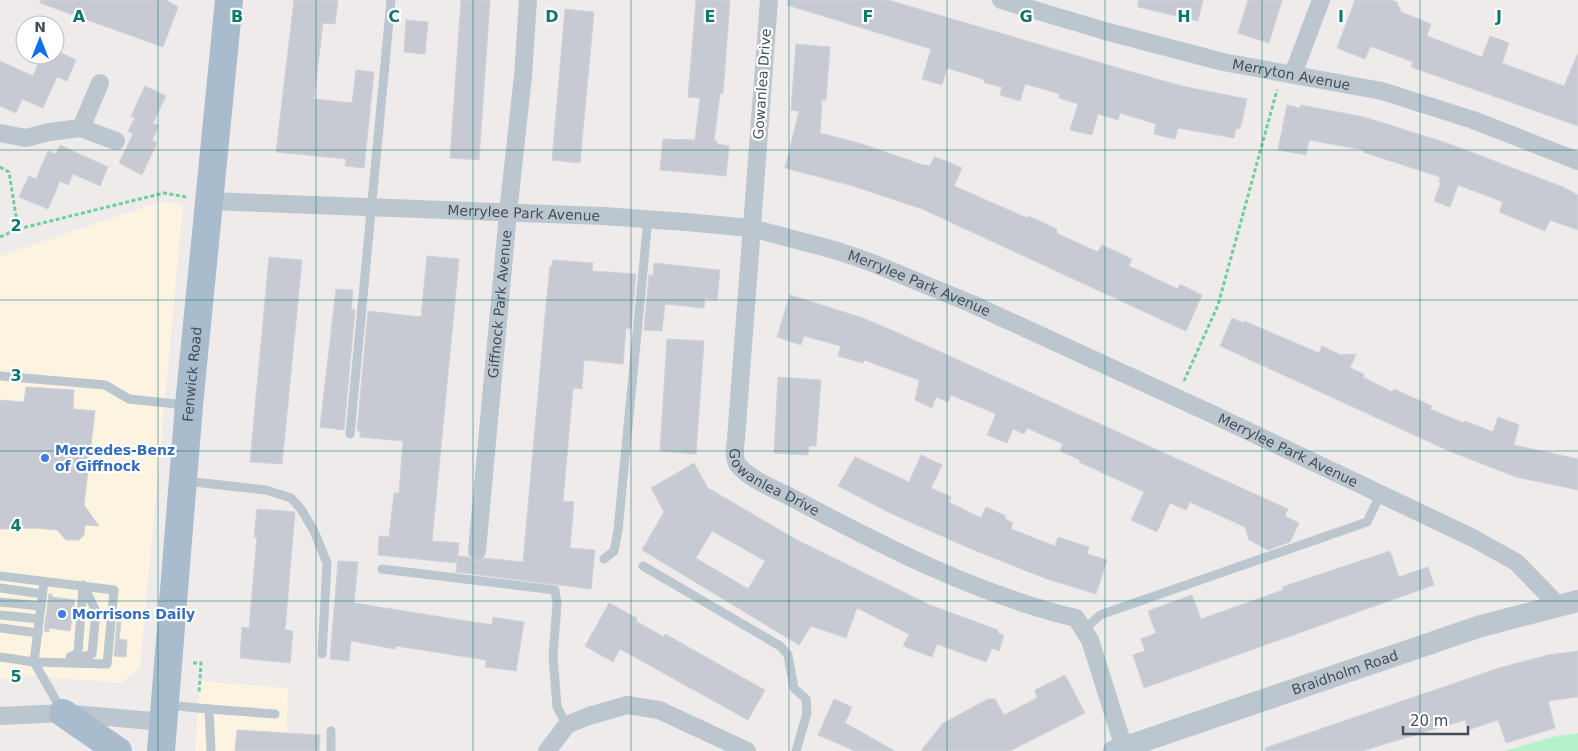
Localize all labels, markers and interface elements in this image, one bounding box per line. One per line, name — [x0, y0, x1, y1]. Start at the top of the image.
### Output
text: A — [73, 7, 86, 26]
text: B — [231, 7, 243, 26]
text: C — [388, 7, 400, 26]
text: D — [545, 7, 559, 26]
text: E — [705, 7, 715, 26]
text: F — [863, 7, 873, 26]
text: G — [1019, 7, 1033, 26]
text: H — [1177, 7, 1191, 26]
text: I — [1338, 7, 1344, 26]
text: J — [1495, 7, 1502, 26]
north arrow — [15, 15, 65, 65]
text: N — [34, 19, 46, 35]
street label: Gowanlea Drive — [750, 28, 774, 140]
street label: Merryton Avenue — [1231, 56, 1352, 93]
street label: Merrylee Park Avenue — [447, 202, 600, 224]
text: 2 — [10, 216, 22, 235]
street label: Giffnock Park Avenue — [485, 229, 514, 379]
street label: Merrylee Park Avenue — [846, 247, 993, 319]
street label: Fenwick Road — [180, 326, 205, 423]
text: 3 — [10, 366, 22, 385]
street label: Merrylee Park Avenue — [1216, 410, 1360, 490]
place label: Mercedes-Benz of Giffnock — [55, 442, 175, 474]
street label: Gowanlea Drive — [727, 448, 822, 519]
marker: Mercedes-Benz of Giffnock — [39, 452, 51, 464]
text: 4 — [10, 516, 22, 535]
place label: Morrisons Daily — [72, 606, 195, 622]
marker: Morrisons Daily — [56, 608, 68, 620]
street label: Braidholm Road — [1290, 647, 1400, 698]
text: 5 — [10, 667, 22, 686]
scale bar — [1403, 704, 1468, 736]
text: 20 m — [1410, 712, 1448, 730]

